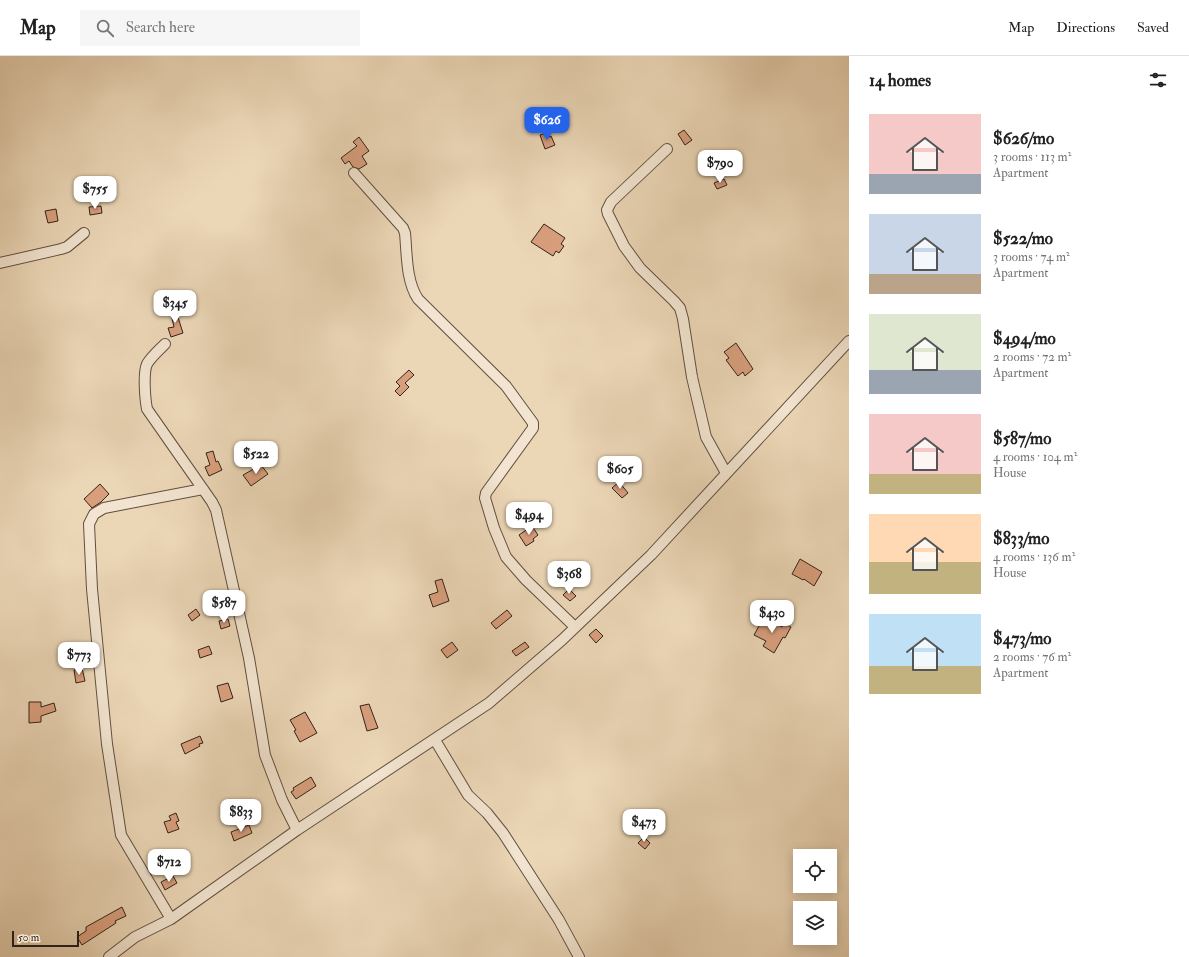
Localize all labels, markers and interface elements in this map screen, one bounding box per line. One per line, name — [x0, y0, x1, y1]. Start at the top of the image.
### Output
search box — [80, 10, 360, 46]
text: Map — [20, 16, 56, 40]
icon: search — [94, 17, 116, 39]
text: Search here — [126, 18, 195, 37]
text: Map — [1008, 19, 1034, 36]
text: Directions — [1056, 19, 1115, 36]
text: Saved — [1137, 19, 1169, 36]
icon: filters — [1147, 69, 1169, 91]
text: 14 homes — [869, 70, 931, 91]
pin: $626 — [523, 107, 571, 141]
text: $626 — [533, 112, 561, 128]
text: $626/mo — [993, 128, 1054, 149]
icon: home — [901, 130, 949, 178]
text: 3 rooms · 113 m² — [993, 149, 1071, 165]
pin: $790 — [696, 150, 744, 184]
text: $790 — [707, 155, 733, 171]
text: Apartment — [993, 165, 1049, 181]
pin: $755 — [71, 176, 119, 210]
text: $755 — [83, 181, 107, 197]
text: $522/mo — [993, 228, 1053, 249]
icon: home — [901, 230, 949, 278]
text: 3 rooms · 74 m² — [993, 249, 1070, 265]
text: Apartment — [993, 265, 1049, 281]
pin: $345 — [151, 290, 199, 324]
text: $345 — [162, 295, 188, 311]
text: $494/mo — [993, 328, 1056, 349]
icon: home — [901, 330, 949, 378]
text: 2 rooms · 72 m² — [993, 349, 1071, 365]
text: Apartment — [993, 365, 1049, 381]
text: $587/mo — [993, 428, 1051, 449]
icon: home — [901, 430, 949, 478]
pin: $522 — [232, 441, 280, 475]
text: $522 — [243, 446, 269, 462]
text: 4 rooms · 104 m² — [993, 449, 1077, 465]
pin: $605 — [596, 456, 644, 490]
text: $605 — [607, 461, 633, 477]
text: House — [993, 465, 1026, 481]
pin: $494 — [505, 502, 553, 536]
text: $494 — [515, 507, 543, 523]
text: $833/mo — [993, 528, 1049, 549]
icon: home — [901, 530, 949, 578]
text: 4 rooms · 136 m² — [993, 549, 1075, 565]
pin: $368 — [545, 561, 593, 595]
text: House — [993, 565, 1026, 581]
text: $368 — [556, 566, 582, 582]
pin: $587 — [200, 590, 248, 624]
text: $587 — [211, 595, 237, 611]
pin: $430 — [748, 600, 796, 634]
text: $430 — [759, 605, 785, 621]
text: $473/mo — [993, 628, 1051, 649]
icon: home — [901, 630, 949, 678]
pin: $773 — [55, 642, 103, 676]
text: $773 — [67, 647, 91, 663]
text: 2 rooms · 76 m² — [993, 649, 1071, 665]
text: Apartment — [993, 665, 1049, 681]
pin: $833 — [217, 799, 265, 833]
text: $833 — [229, 804, 253, 820]
pin: $473 — [620, 809, 668, 843]
text: $473 — [631, 814, 657, 830]
pin: $712 — [145, 849, 193, 883]
map controls — [793, 849, 837, 945]
button: locate — [793, 849, 837, 893]
text: $712 — [157, 854, 181, 870]
button: layers — [793, 901, 837, 945]
scale bar — [12, 929, 79, 948]
text: 50 m — [18, 931, 39, 944]

